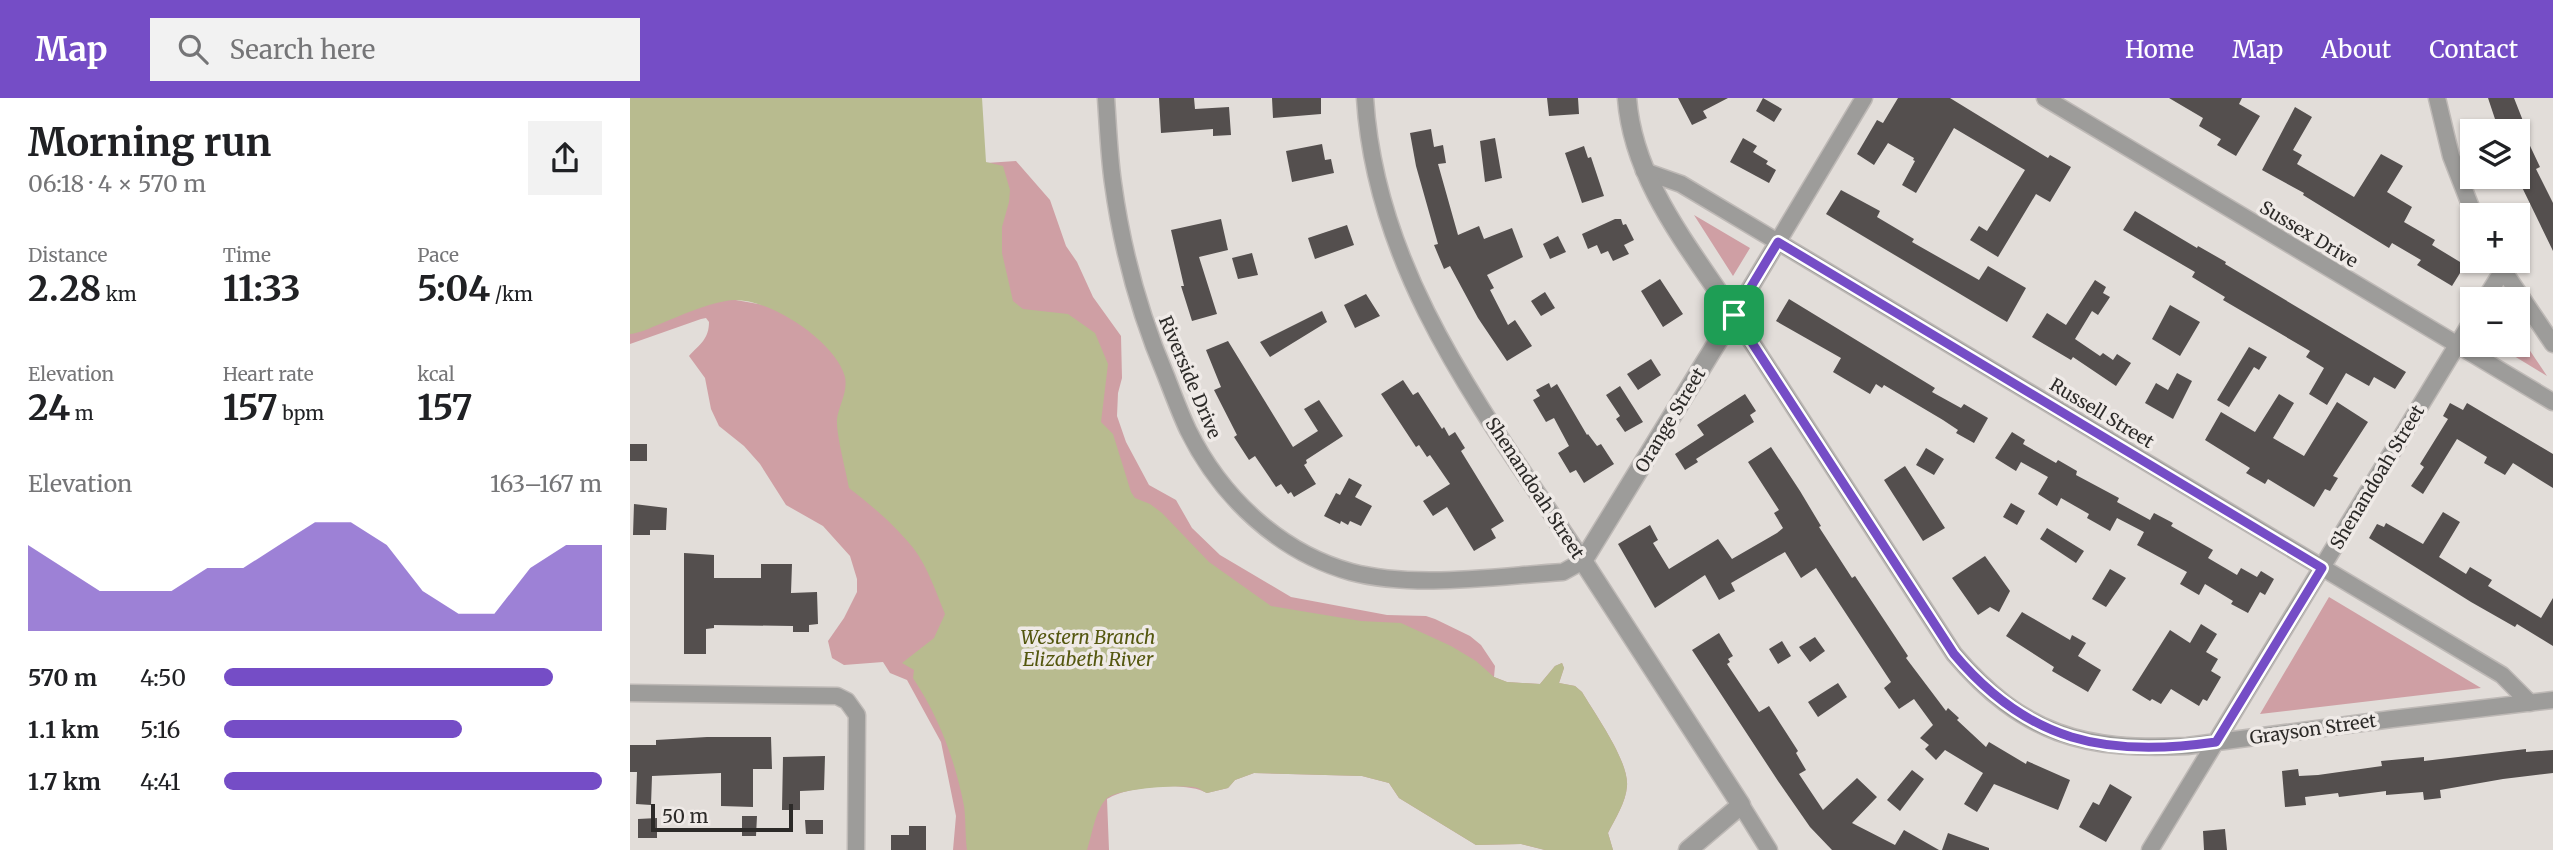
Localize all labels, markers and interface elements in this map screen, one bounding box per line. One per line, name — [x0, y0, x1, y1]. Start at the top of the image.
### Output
search box — [150, 18, 640, 81]
text: Map — [35, 29, 108, 70]
icon: search — [174, 30, 212, 68]
text: Search here — [230, 33, 375, 66]
text: Home — [2125, 34, 2194, 65]
text: Map — [2232, 34, 2283, 65]
text: About — [2321, 34, 2391, 65]
text: Contact — [2429, 34, 2518, 65]
text: Morning run — [28, 119, 271, 166]
map controls — [2460, 119, 2530, 357]
button: layers — [2460, 119, 2530, 189]
button: share — [528, 121, 602, 195]
text: 06:18 · 4 × 570 m — [28, 169, 206, 198]
street label: Sussex Drive — [2256, 196, 2362, 272]
button: + — [2460, 203, 2530, 273]
text: Distance — [28, 243, 107, 267]
text: Time — [223, 243, 271, 267]
text: Pace — [417, 243, 459, 267]
text: 2.28 — [28, 267, 101, 311]
text: 11:33 — [223, 267, 301, 311]
text: 5:04 — [417, 267, 490, 311]
text: km — [101, 282, 137, 306]
text: /km — [490, 282, 533, 306]
pin — [1704, 285, 1764, 345]
button: − — [2460, 287, 2530, 357]
icon: arrive — [1715, 296, 1753, 334]
street label: Riverside Drive — [1154, 312, 1226, 442]
text: Elevation — [28, 362, 114, 386]
text: Heart rate — [223, 362, 314, 386]
text: kcal — [417, 362, 455, 386]
street label: Orange Street — [1630, 363, 1710, 477]
street label: Russell Street — [2046, 373, 2158, 453]
text: 24 — [28, 386, 70, 430]
text: 157 — [223, 386, 278, 430]
text: 157 — [417, 386, 472, 430]
text: m — [70, 401, 94, 425]
text: bpm — [278, 401, 324, 425]
street label: Shenandoah Street — [2325, 401, 2429, 553]
street label: Shenandoah Street — [1481, 413, 1589, 563]
text: Elevation — [28, 469, 132, 498]
text: 163–167 m — [490, 469, 602, 498]
water label: Western Branch Elizabeth River — [1021, 625, 1155, 671]
text: 570 m — [28, 663, 97, 692]
text: 4:50 — [140, 663, 186, 692]
street label: Grayson Street — [2248, 709, 2378, 749]
text: 1.1 km — [28, 715, 99, 744]
text: 5:16 — [140, 715, 180, 744]
text: 1.7 km — [28, 767, 101, 796]
text: 4:41 — [140, 767, 180, 796]
scale bar — [651, 801, 793, 833]
text: 50 m — [662, 804, 708, 828]

